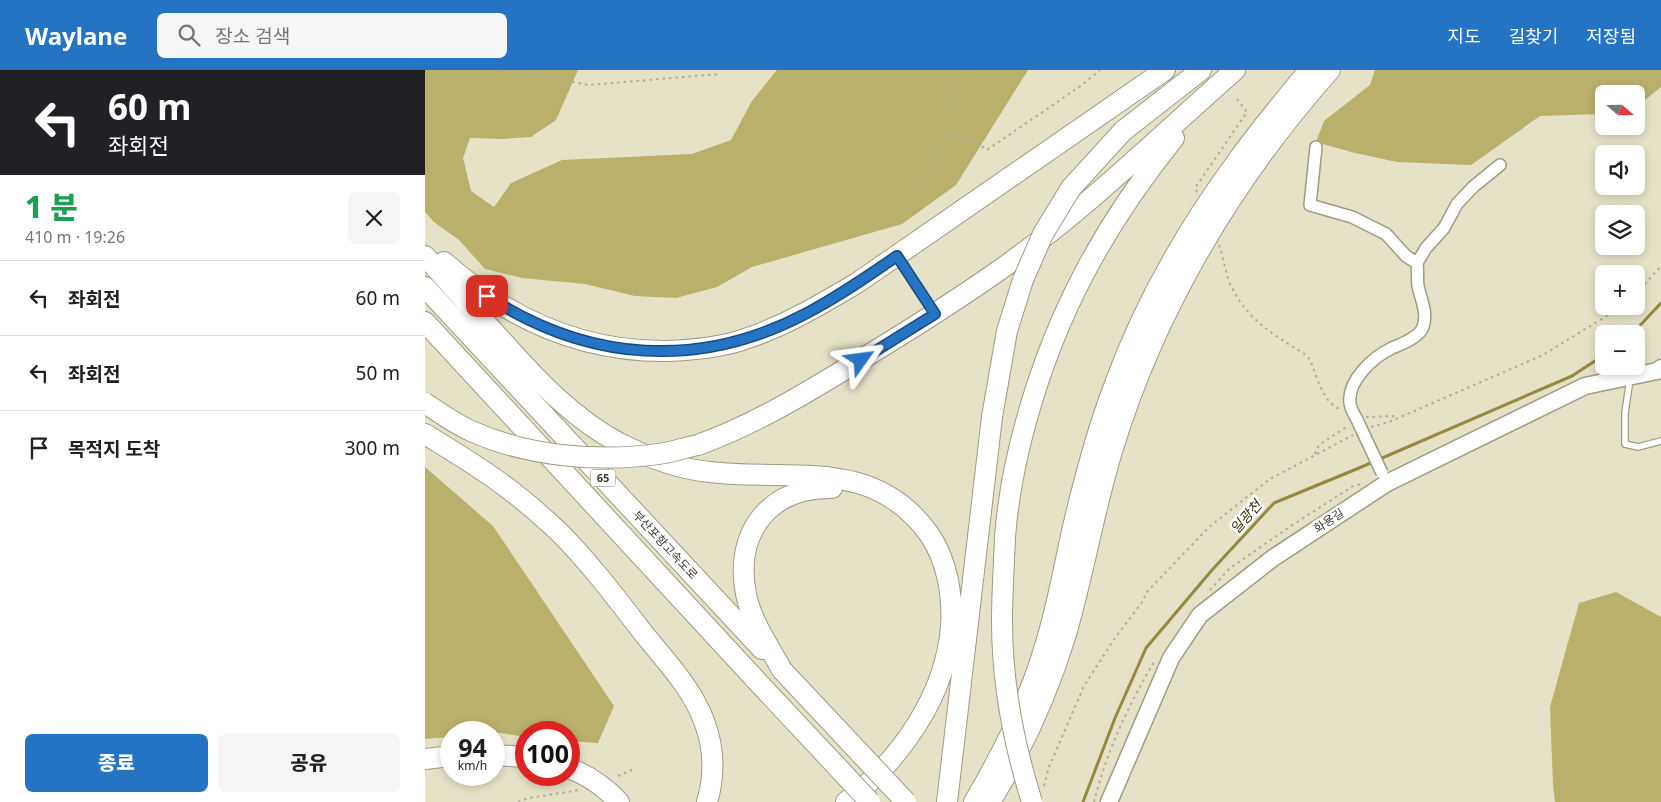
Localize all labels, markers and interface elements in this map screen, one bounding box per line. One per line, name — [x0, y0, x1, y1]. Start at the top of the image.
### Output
search box — [157, 13, 507, 58]
text: Waylane — [25, 19, 127, 52]
icon: search — [175, 21, 203, 49]
text: 장소 검색 — [215, 23, 290, 49]
text: 지도 — [1448, 24, 1481, 48]
text: 길찾기 — [1509, 24, 1558, 48]
text: 저장됨 — [1586, 24, 1636, 48]
text: 60 m — [108, 83, 191, 130]
north arrow — [1595, 85, 1645, 135]
map controls — [1595, 85, 1645, 375]
icon: left — [25, 90, 90, 155]
text: 좌회전 — [108, 130, 169, 160]
button: sound — [1595, 145, 1645, 195]
text: 1 분 — [25, 186, 78, 227]
button: close — [348, 192, 400, 244]
button: layers — [1595, 205, 1645, 255]
text: 410 m · 19:26 — [25, 226, 125, 248]
button: + — [1595, 265, 1645, 315]
pin — [466, 275, 508, 317]
icon: arrive — [473, 282, 501, 310]
icon: left — [25, 284, 53, 312]
text: 60 m — [356, 285, 400, 311]
text: 좌회전 — [68, 286, 120, 312]
button: − — [1595, 325, 1645, 375]
position arrow — [834, 333, 886, 385]
icon: left — [25, 359, 53, 387]
text: 50 m — [356, 360, 400, 386]
text: 좌회전 — [68, 361, 120, 387]
icon: arrive — [25, 434, 53, 462]
text: 300 m — [345, 435, 400, 461]
text: 목적지 도착 — [68, 436, 160, 462]
road number: 65 — [591, 469, 615, 486]
water label: 일광천 — [1226, 495, 1266, 537]
street label: 화용길 — [1310, 504, 1347, 537]
street label: 부산포항고속도로 — [629, 507, 702, 583]
speed limit sign: 100 — [515, 721, 580, 786]
text: 94 — [458, 730, 487, 764]
button: 종료 — [25, 734, 208, 792]
button: 공유 — [218, 734, 400, 792]
text: km/h — [458, 757, 487, 774]

